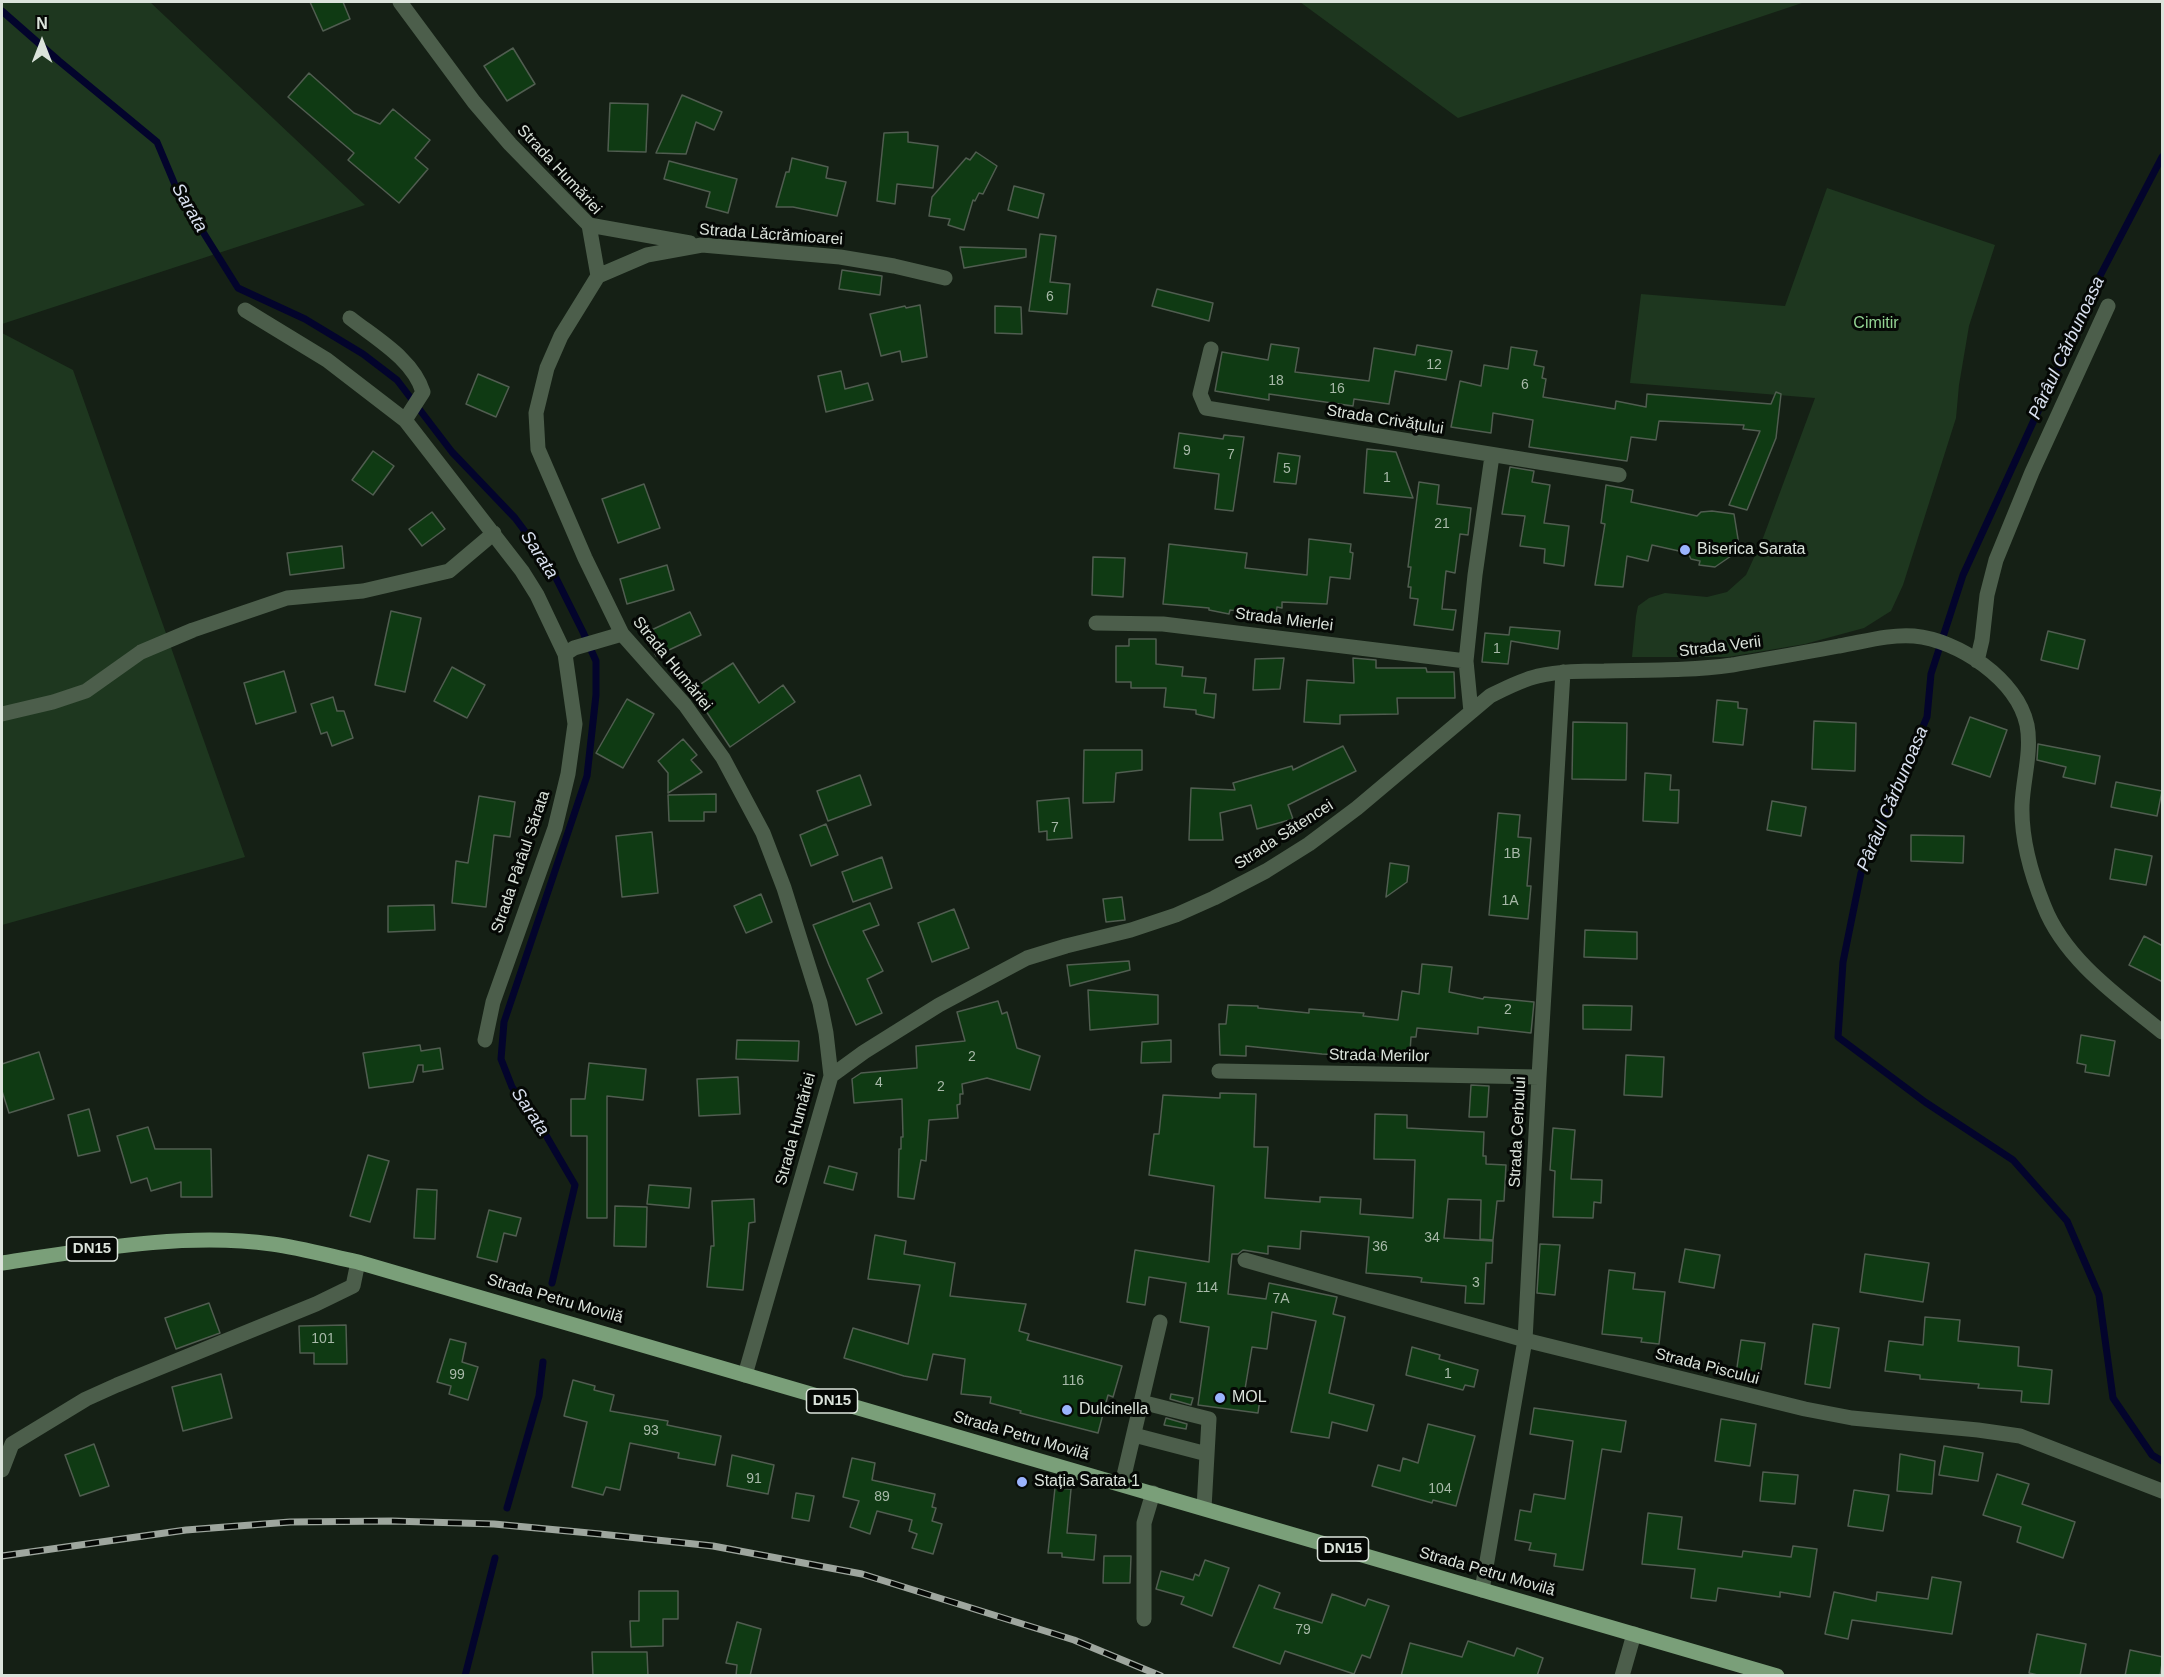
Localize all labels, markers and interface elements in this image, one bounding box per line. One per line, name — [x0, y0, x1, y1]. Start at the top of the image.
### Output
north arrow — [12, 12, 72, 72]
text: N — [36, 15, 48, 32]
street label: Strada Humăriei — [513, 121, 605, 219]
water label: Sarata — [166, 180, 212, 236]
street label: Strada Lăcrămioarei — [698, 220, 844, 250]
water label: Pârâul Cărbunoasa — [2024, 273, 2110, 423]
house number: 6 — [1046, 289, 1054, 305]
park label: Cimitir — [1853, 314, 1899, 334]
house number: 12 — [1426, 357, 1442, 373]
house number: 18 — [1268, 373, 1284, 389]
house number: 6 — [1521, 377, 1529, 393]
house number: 16 — [1329, 381, 1345, 397]
street label: Strada Crivățului — [1325, 401, 1445, 439]
house number: 9 — [1183, 443, 1191, 459]
house number: 7 — [1227, 447, 1235, 463]
house number: 5 — [1283, 461, 1291, 477]
house number: 1 — [1383, 470, 1391, 486]
house number: 21 — [1434, 516, 1450, 532]
water label: Sarata — [516, 527, 562, 583]
place label: Biserica Sarata — [1697, 540, 1805, 560]
marker: Biserica Sarata — [1678, 543, 1692, 557]
street label: Strada Mierlei — [1234, 604, 1334, 636]
street label: Strada Humăriei — [628, 613, 716, 715]
street label: Strada Verii — [1678, 632, 1762, 662]
house number: 1 — [1493, 641, 1501, 657]
water label: Pârâul Cărbunoasa — [1853, 723, 1933, 875]
street label: Strada Pârâul Sărata — [488, 788, 554, 936]
street label: Strada Sătencei — [1231, 796, 1337, 874]
house number: 7 — [1051, 820, 1059, 836]
house number: 1B — [1503, 846, 1521, 862]
house number: 1A — [1501, 893, 1519, 909]
house number: 2 — [1504, 1002, 1512, 1018]
street label: Strada Merilor — [1329, 1046, 1429, 1066]
house number: 2 — [968, 1049, 976, 1065]
street label: Strada Humăriei — [772, 1071, 820, 1187]
house number: 4 — [875, 1075, 883, 1091]
street label: Strada Cerbului — [1506, 1076, 1530, 1188]
house number: 2 — [937, 1079, 945, 1095]
water label: Sarata — [506, 1084, 554, 1140]
house number: 34 — [1424, 1230, 1440, 1246]
road number: DN15 — [66, 1237, 118, 1261]
house number: 36 — [1372, 1239, 1388, 1255]
street label: Strada Petru Movilă — [485, 1270, 625, 1328]
house number: 3 — [1472, 1275, 1480, 1291]
house number: 114 — [1196, 1280, 1218, 1296]
house number: 7A — [1272, 1291, 1290, 1307]
house number: 101 — [311, 1331, 335, 1347]
street label: Strada Piscului — [1653, 1345, 1761, 1389]
house number: 1 — [1444, 1366, 1452, 1382]
house number: 99 — [449, 1367, 465, 1383]
house number: 116 — [1062, 1373, 1084, 1389]
place label: MOL — [1232, 1388, 1267, 1408]
road number: DN15 — [806, 1389, 858, 1413]
marker: MOL — [1213, 1391, 1227, 1405]
place label: Dulcinella — [1079, 1400, 1148, 1420]
marker: Dulcinella — [1060, 1403, 1074, 1417]
street label: Strada Petru Movilă — [951, 1407, 1091, 1465]
house number: 93 — [643, 1423, 659, 1439]
house number: 91 — [746, 1471, 762, 1487]
place label: Stația Sarata 1 — [1034, 1472, 1140, 1492]
marker: Stația Sarata 1 — [1015, 1475, 1029, 1489]
house number: 104 — [1428, 1481, 1452, 1497]
house number: 89 — [874, 1489, 890, 1505]
road number: DN15 — [1318, 1537, 1368, 1561]
street label: Strada Petru Movilă — [1417, 1543, 1557, 1601]
house number: 79 — [1295, 1622, 1311, 1638]

